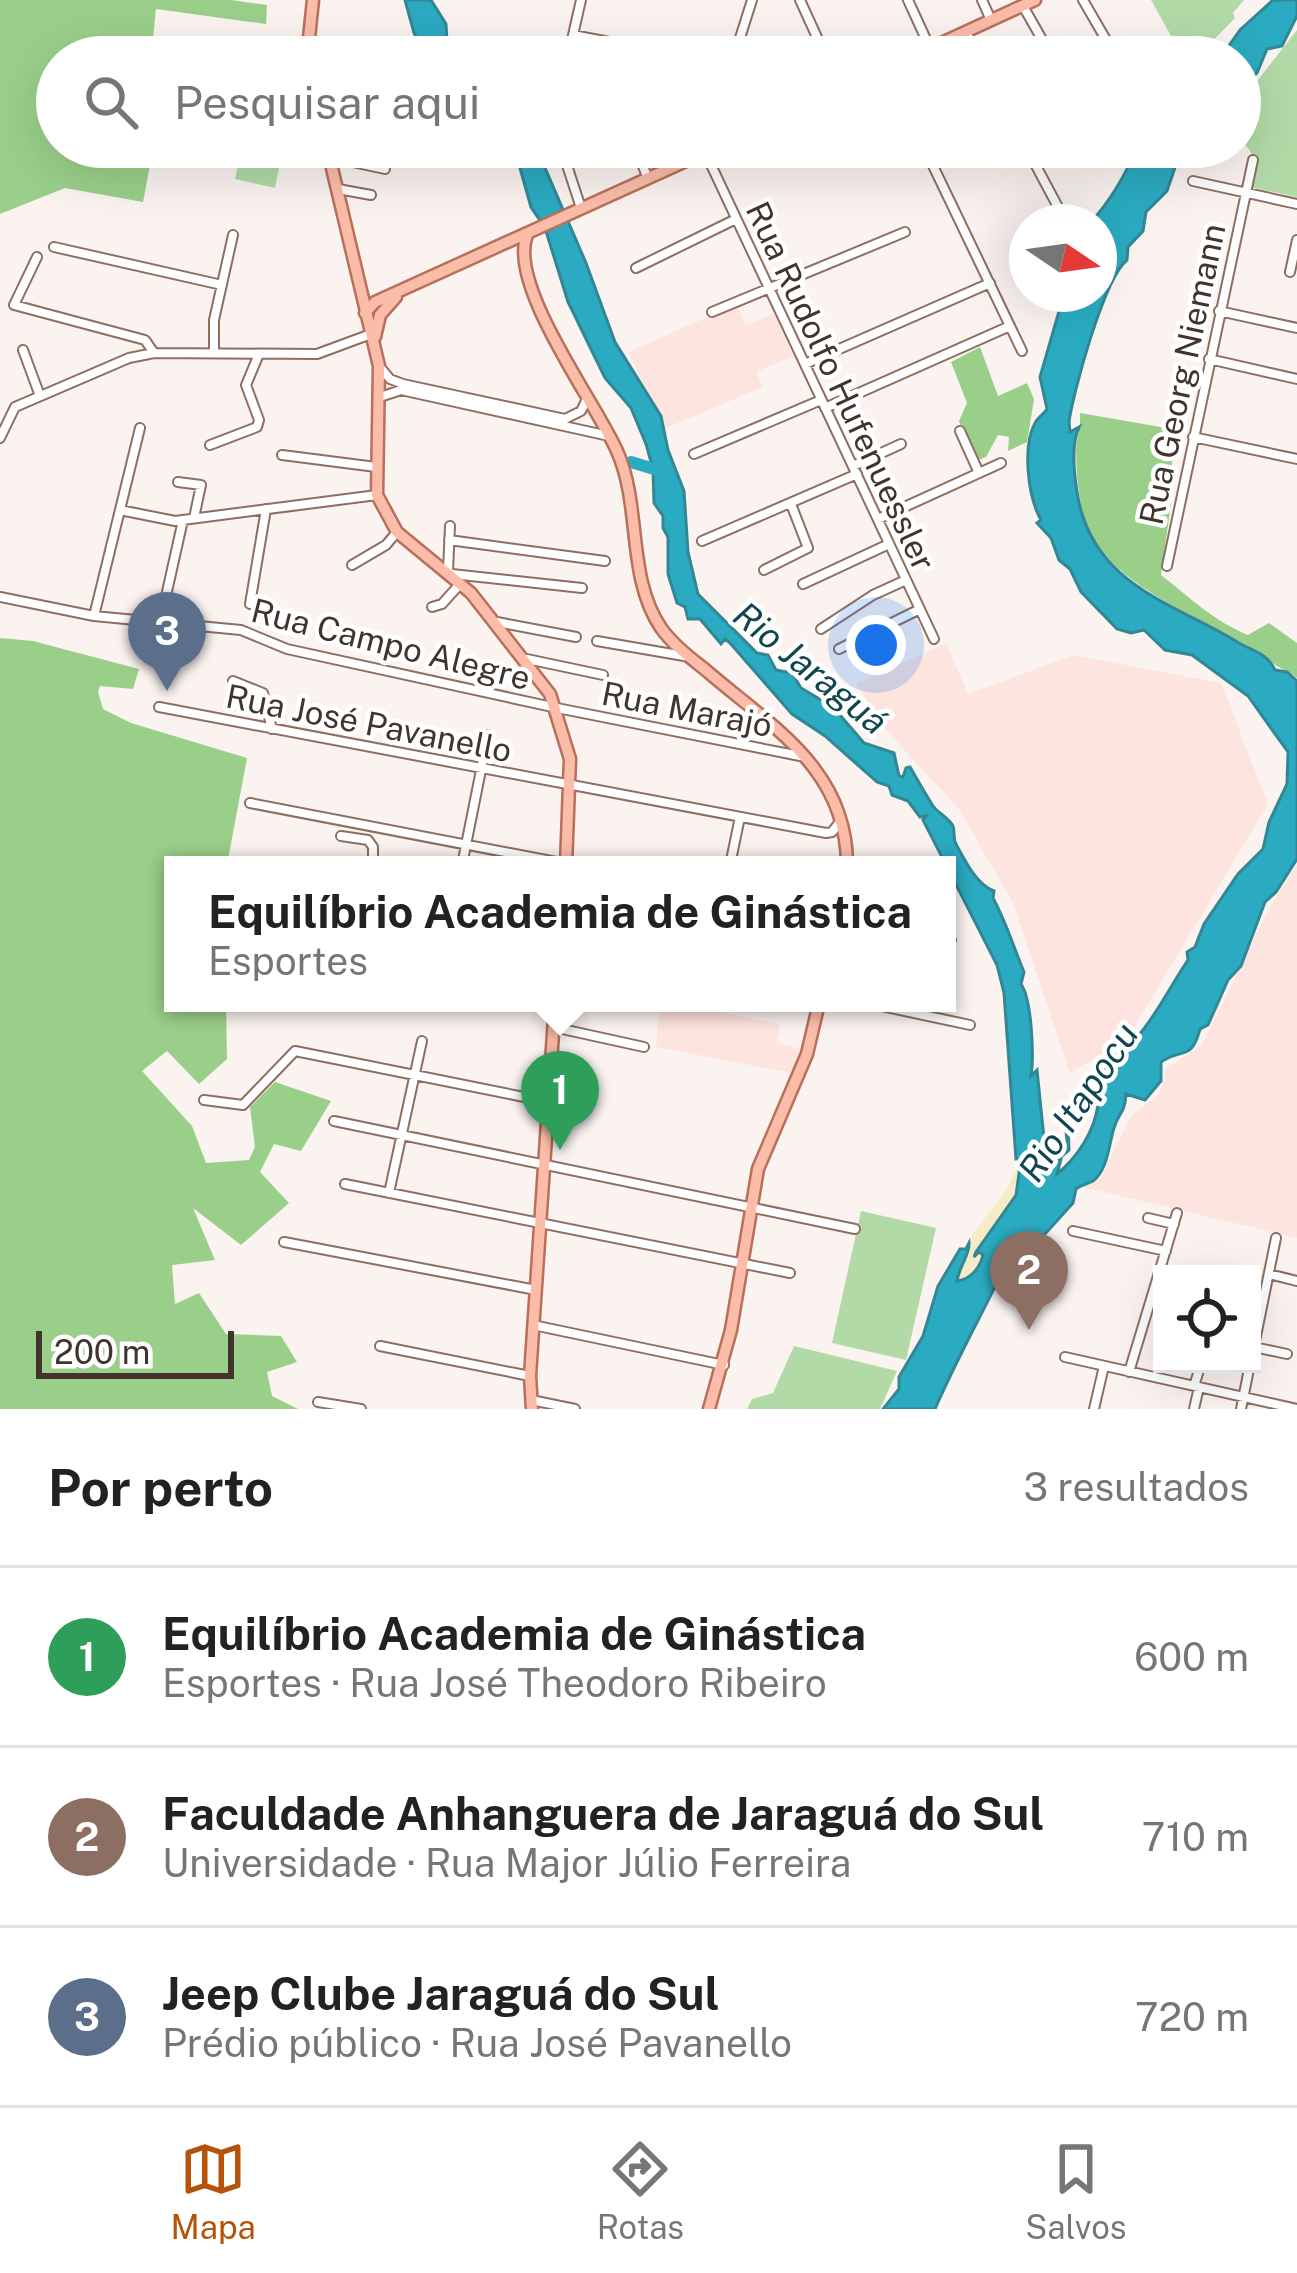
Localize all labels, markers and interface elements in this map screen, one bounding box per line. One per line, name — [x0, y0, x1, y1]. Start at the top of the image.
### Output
search box — [36, 36, 1261, 168]
icon: search — [78, 69, 144, 135]
text: Pesquisar aqui — [174, 76, 480, 129]
street label: Rua Rudolfo Hufenuessler — [739, 196, 943, 576]
north arrow — [1009, 204, 1117, 312]
street label: Rua Georg Niemann — [1132, 220, 1232, 528]
street label: Rua Campo Alegre — [248, 591, 534, 697]
pin: 3 — [128, 592, 206, 691]
water label: Rio Jaraguá — [726, 593, 896, 743]
your location — [846, 615, 906, 675]
street label: Rua Marajó — [599, 674, 775, 744]
street label: Rua José Pavanello — [223, 677, 515, 769]
popup — [164, 856, 956, 1012]
text: Equilíbrio Academia de Ginástica — [208, 885, 912, 938]
text: Esportes — [208, 938, 368, 984]
water label: Rio Itapocu — [1010, 1015, 1146, 1189]
pin: 1 — [521, 1051, 599, 1150]
pin: 2 — [990, 1231, 1068, 1330]
map controls — [1153, 1265, 1261, 1373]
button: locate — [1153, 1265, 1261, 1373]
scale bar — [36, 1325, 234, 1378]
text: 200 m — [54, 1333, 150, 1371]
text: Por perto — [48, 1458, 273, 1517]
text: 3 resultados — [1024, 1464, 1249, 1510]
text: Equilíbrio Academia de Ginástica — [162, 1607, 866, 1660]
text: 1 — [79, 1634, 95, 1680]
text: 600 m — [1134, 1634, 1249, 1680]
text: Esportes · Rua José Theodoro Ribeiro — [162, 1660, 827, 1706]
text: Faculdade Anhanguera de Jaraguá do Sul — [162, 1787, 1044, 1840]
text: 2 — [75, 1814, 99, 1860]
text: 710 m — [1142, 1814, 1249, 1860]
text: Universidade · Rua Major Júlio Ferreira — [162, 1840, 851, 1886]
text: Jeep Clube Jaraguá do Sul — [162, 1967, 720, 2020]
text: 3 — [74, 1994, 100, 2040]
text: 720 m — [1135, 1994, 1249, 2040]
text: Prédio público · Rua José Pavanello — [162, 2020, 792, 2066]
tab: Mapa — [171, 2136, 256, 2246]
tab: Rotas — [597, 2136, 684, 2246]
tab: Salvos — [1025, 2136, 1126, 2246]

